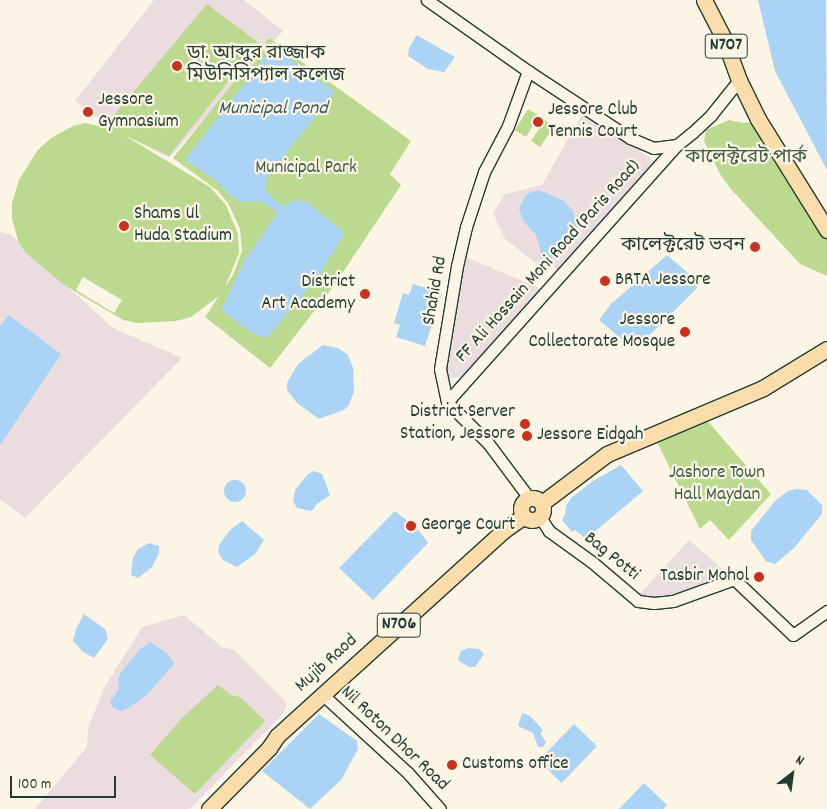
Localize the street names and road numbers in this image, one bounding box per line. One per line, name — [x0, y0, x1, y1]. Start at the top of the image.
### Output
road number: N707 — [705, 30, 747, 61]
street label: FF Ali Hossain Moni Road (Paris Road) — [452, 156, 646, 368]
street label: Shahid Rd — [419, 255, 453, 327]
street label: Bag Potti — [579, 528, 643, 586]
road number: N706 — [376, 610, 422, 640]
street label: Mujib Raod — [291, 630, 363, 698]
street label: Nil Roton Dhor Road — [335, 682, 453, 796]

